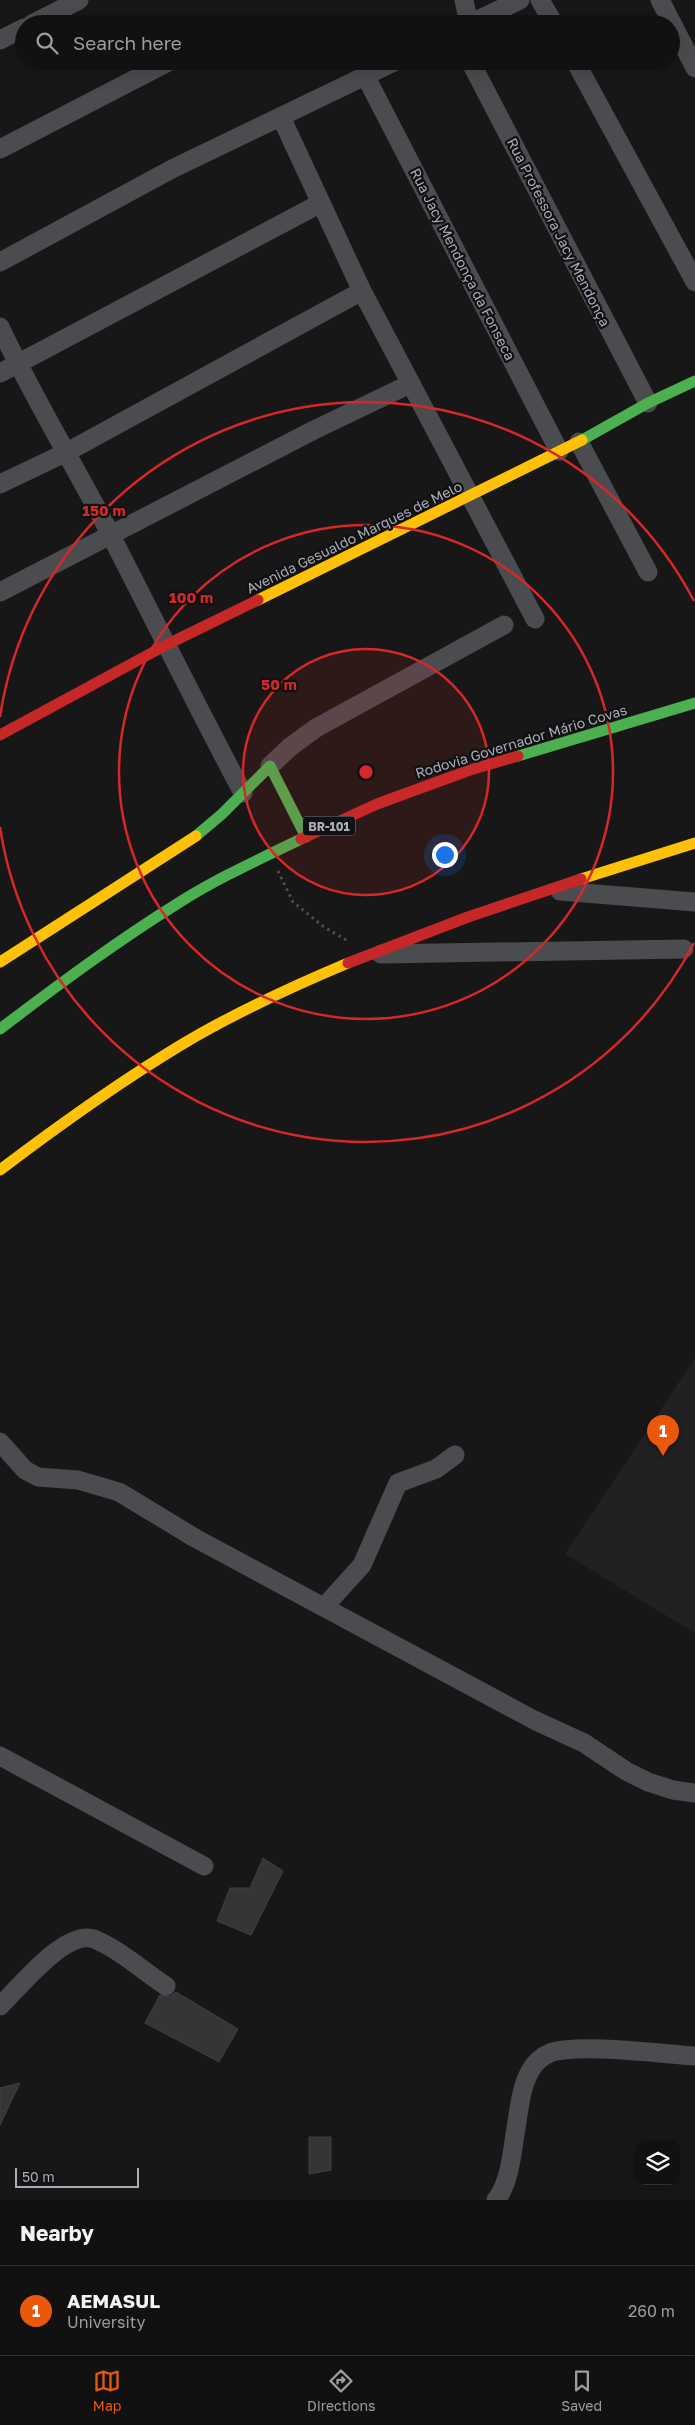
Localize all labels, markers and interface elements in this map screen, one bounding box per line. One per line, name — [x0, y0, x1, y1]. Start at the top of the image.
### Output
search box — [15, 15, 680, 70]
icon: search — [33, 29, 61, 57]
text: Search here — [73, 31, 182, 54]
street label: Rua Professora Jacy Mendonça — [504, 135, 614, 329]
street label: Rua Jacy Mendonça da Fonseca — [407, 165, 519, 363]
street label: Avenida Gesualdo Marques de Melo — [243, 477, 465, 597]
text: 150 m — [82, 501, 126, 519]
text: 100 m — [169, 588, 213, 606]
text: 50 m — [261, 675, 297, 693]
street label: Rodovia Governador Mário Covas — [413, 701, 629, 781]
centre of rings — [357, 763, 375, 781]
road number: BR-101 — [303, 816, 355, 836]
your location — [432, 842, 458, 868]
pin: 1 — [647, 1415, 679, 1456]
map controls — [635, 2140, 680, 2185]
button: layers — [635, 2140, 680, 2185]
scale bar — [15, 2165, 139, 2188]
text: 50 m — [22, 2168, 55, 2185]
text: Nearby — [20, 2220, 94, 2246]
text: AEMASUL — [67, 2289, 160, 2312]
text: 1 — [32, 2301, 40, 2321]
text: 260 m — [628, 2301, 675, 2321]
text: University — [67, 2312, 145, 2332]
tab: Map — [93, 2367, 121, 2414]
tab: Directions — [307, 2367, 376, 2414]
tab: Saved — [561, 2367, 602, 2414]

